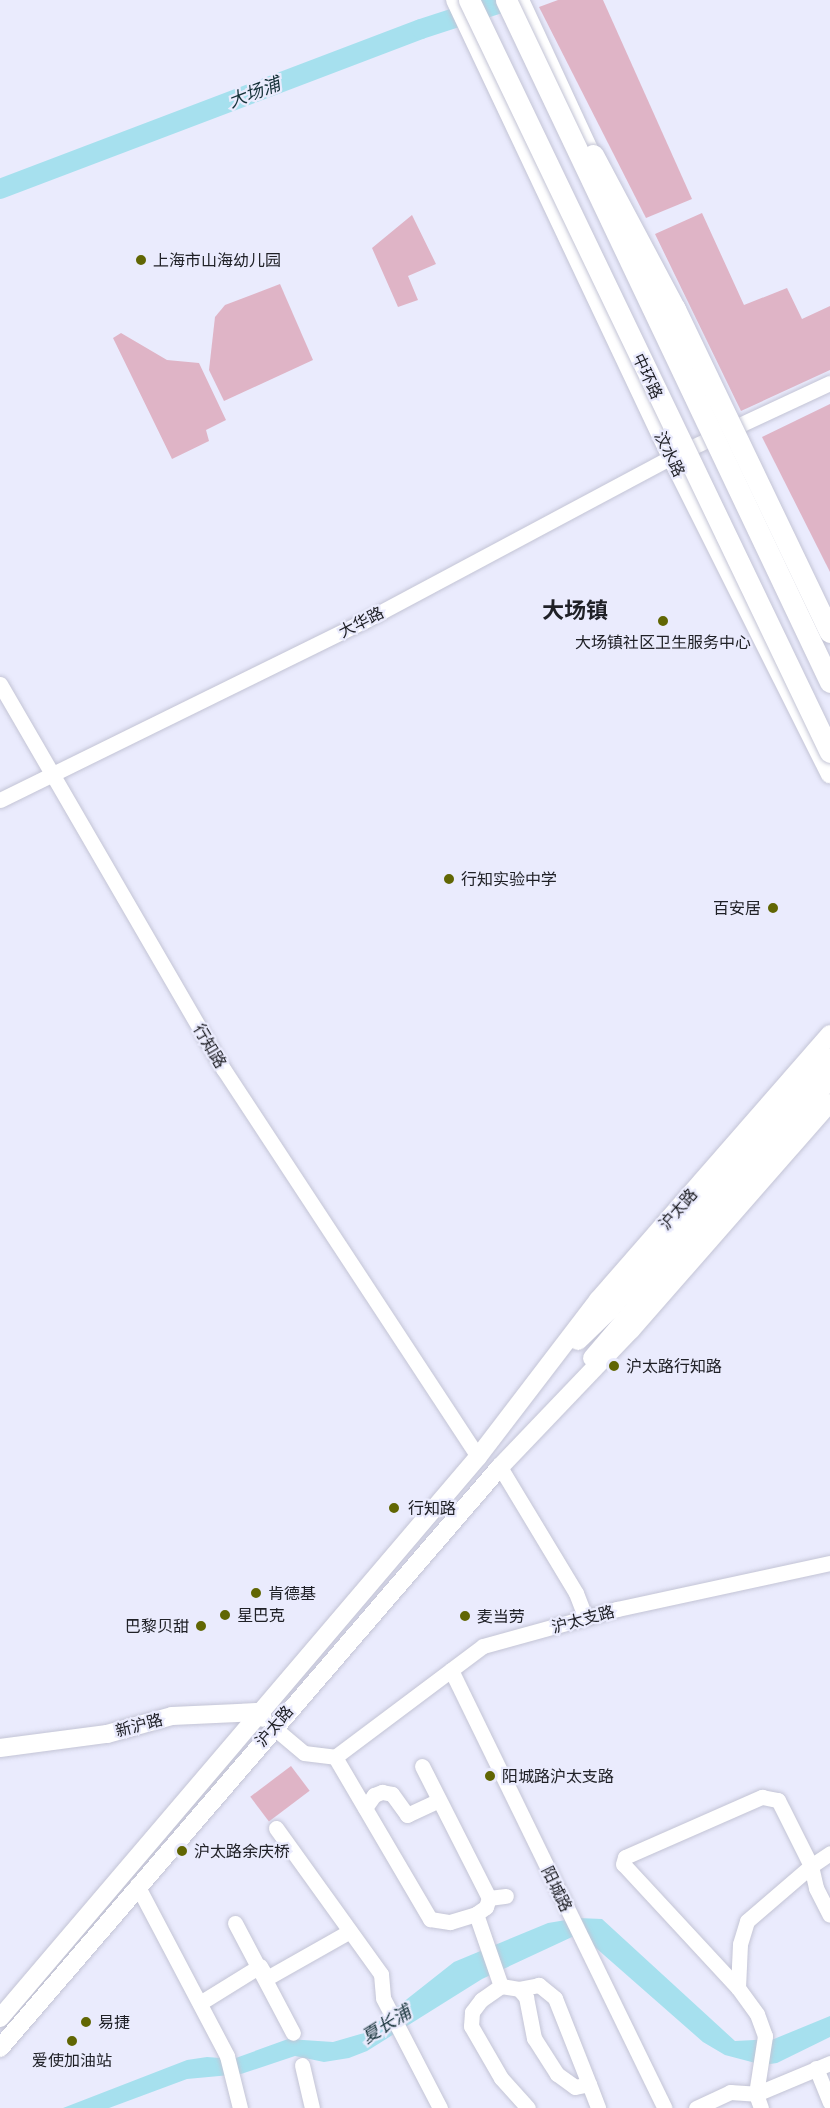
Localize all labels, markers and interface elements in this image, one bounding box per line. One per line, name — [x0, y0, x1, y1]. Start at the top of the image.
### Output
water label: 大场浦 — [225, 72, 283, 112]
place label: 上海市山海幼儿园 — [153, 250, 281, 270]
marker: 上海市山海幼儿园 — [134, 253, 148, 267]
street label: 中环路 — [629, 350, 667, 402]
street label: 汶水路 — [651, 428, 689, 480]
district label: 大场镇 — [542, 597, 608, 623]
street label: 大华路 — [335, 603, 387, 641]
marker: 大场镇社区卫生服务中心 — [654, 612, 672, 630]
place label: 大场镇社区卫生服务中心 — [575, 632, 751, 652]
place label: 行知实验中学 — [461, 869, 557, 889]
marker: 行知实验中学 — [442, 872, 456, 886]
place label: 百安居 — [713, 898, 761, 918]
marker: 百安居 — [766, 901, 780, 915]
street label: 行知路 — [189, 1020, 231, 1072]
street label: 沪太路 — [655, 1185, 701, 1233]
place label: 沪太路行知路 — [626, 1356, 722, 1376]
marker: 沪太路行知路 — [607, 1359, 621, 1373]
place label: 行知路 — [408, 1498, 456, 1518]
marker: 行知路 — [385, 1499, 403, 1517]
place label: 肯德基 — [268, 1583, 316, 1603]
marker: 肯德基 — [249, 1586, 263, 1600]
street label: 沪太支路 — [550, 1601, 616, 1637]
place label: 星巴克 — [237, 1605, 285, 1625]
place label: 麦当劳 — [477, 1606, 525, 1626]
marker: 星巴克 — [218, 1608, 232, 1622]
marker: 麦当劳 — [458, 1609, 472, 1623]
place label: 巴黎贝甜 — [125, 1616, 189, 1636]
marker: 巴黎贝甜 — [194, 1619, 208, 1633]
street label: 沪太路 — [251, 1702, 297, 1750]
street label: 新沪路 — [113, 1710, 165, 1740]
place label: 阳城路沪太支路 — [502, 1766, 614, 1786]
marker: 阳城路沪太支路 — [483, 1769, 497, 1783]
place label: 沪太路余庆桥 — [194, 1841, 290, 1861]
marker: 沪太路余庆桥 — [175, 1844, 189, 1858]
street label: 阳城路 — [538, 1863, 576, 1915]
water label: 夏长浦 — [357, 2001, 415, 2047]
place label: 易捷 — [98, 2012, 130, 2032]
marker: 易捷 — [79, 2015, 93, 2029]
marker: 爱使加油站 — [65, 2034, 79, 2048]
place label: 爱使加油站 — [32, 2050, 112, 2070]

